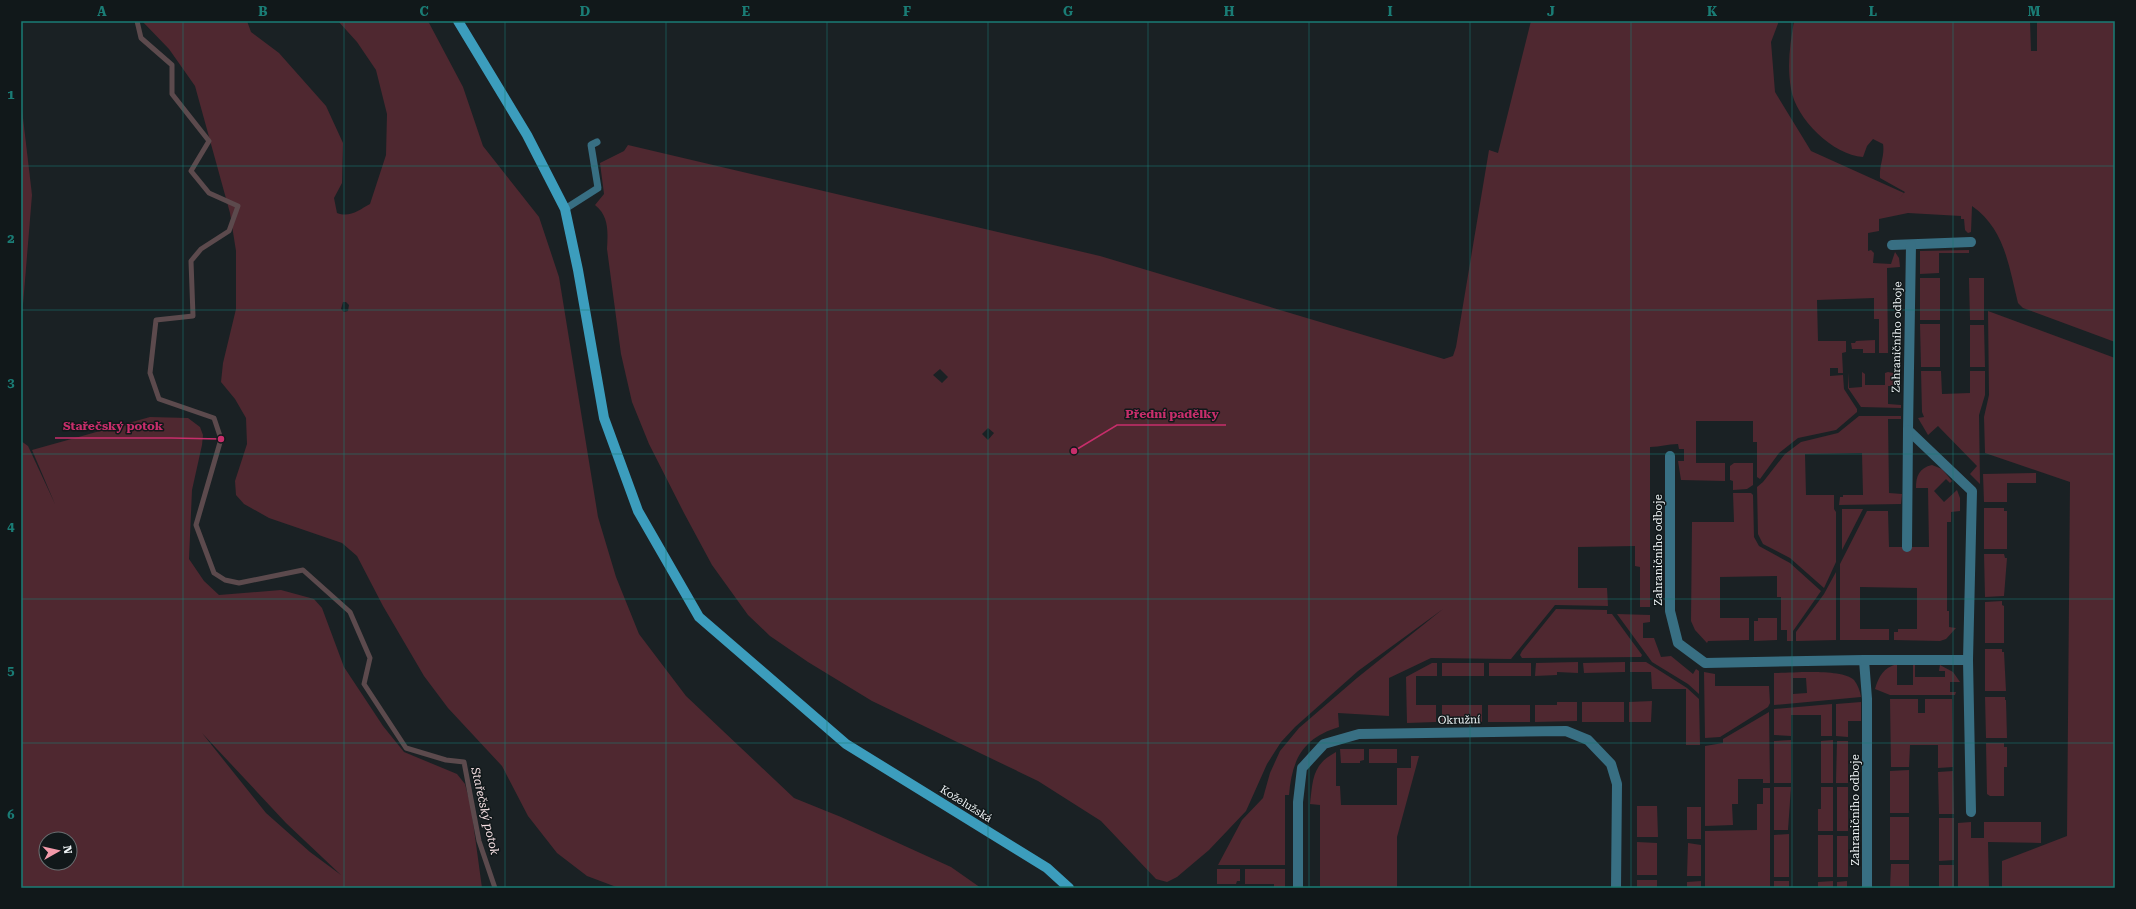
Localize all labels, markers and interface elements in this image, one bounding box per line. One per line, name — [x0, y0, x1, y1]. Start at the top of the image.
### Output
text: A — [97, 4, 107, 19]
text: B — [258, 4, 268, 19]
text: C — [419, 4, 429, 19]
text: D — [580, 4, 590, 19]
text: E — [742, 4, 750, 19]
text: F — [903, 4, 911, 19]
text: G — [1063, 4, 1073, 19]
text: H — [1224, 4, 1235, 19]
text: I — [1387, 4, 1393, 19]
text: J — [1547, 4, 1555, 19]
text: K — [1707, 4, 1718, 19]
text: L — [1869, 4, 1877, 19]
text: M — [2028, 4, 2041, 19]
text: 1 — [7, 87, 15, 102]
text: 2 — [7, 231, 15, 246]
street label: Zahraničního odboje — [1890, 281, 1904, 393]
text: 3 — [7, 375, 15, 390]
callout: Přední padělky — [1117, 401, 1226, 425]
text: Přední padělky — [1125, 407, 1219, 421]
callout: Stařečský potok — [55, 414, 171, 438]
text: Stařečský potok — [63, 419, 164, 433]
street label: Zahraničního odboje — [1652, 494, 1665, 606]
text: 4 — [7, 519, 15, 534]
text: 5 — [7, 663, 15, 678]
street label: Okružní — [1437, 713, 1481, 727]
street label: Zahraničního odboje — [1849, 754, 1862, 866]
water label: Stařečský potok — [468, 765, 502, 857]
street label: Koželužská — [938, 783, 994, 825]
text: 6 — [7, 807, 15, 822]
north arrow — [38, 831, 78, 871]
text: N — [60, 845, 75, 855]

